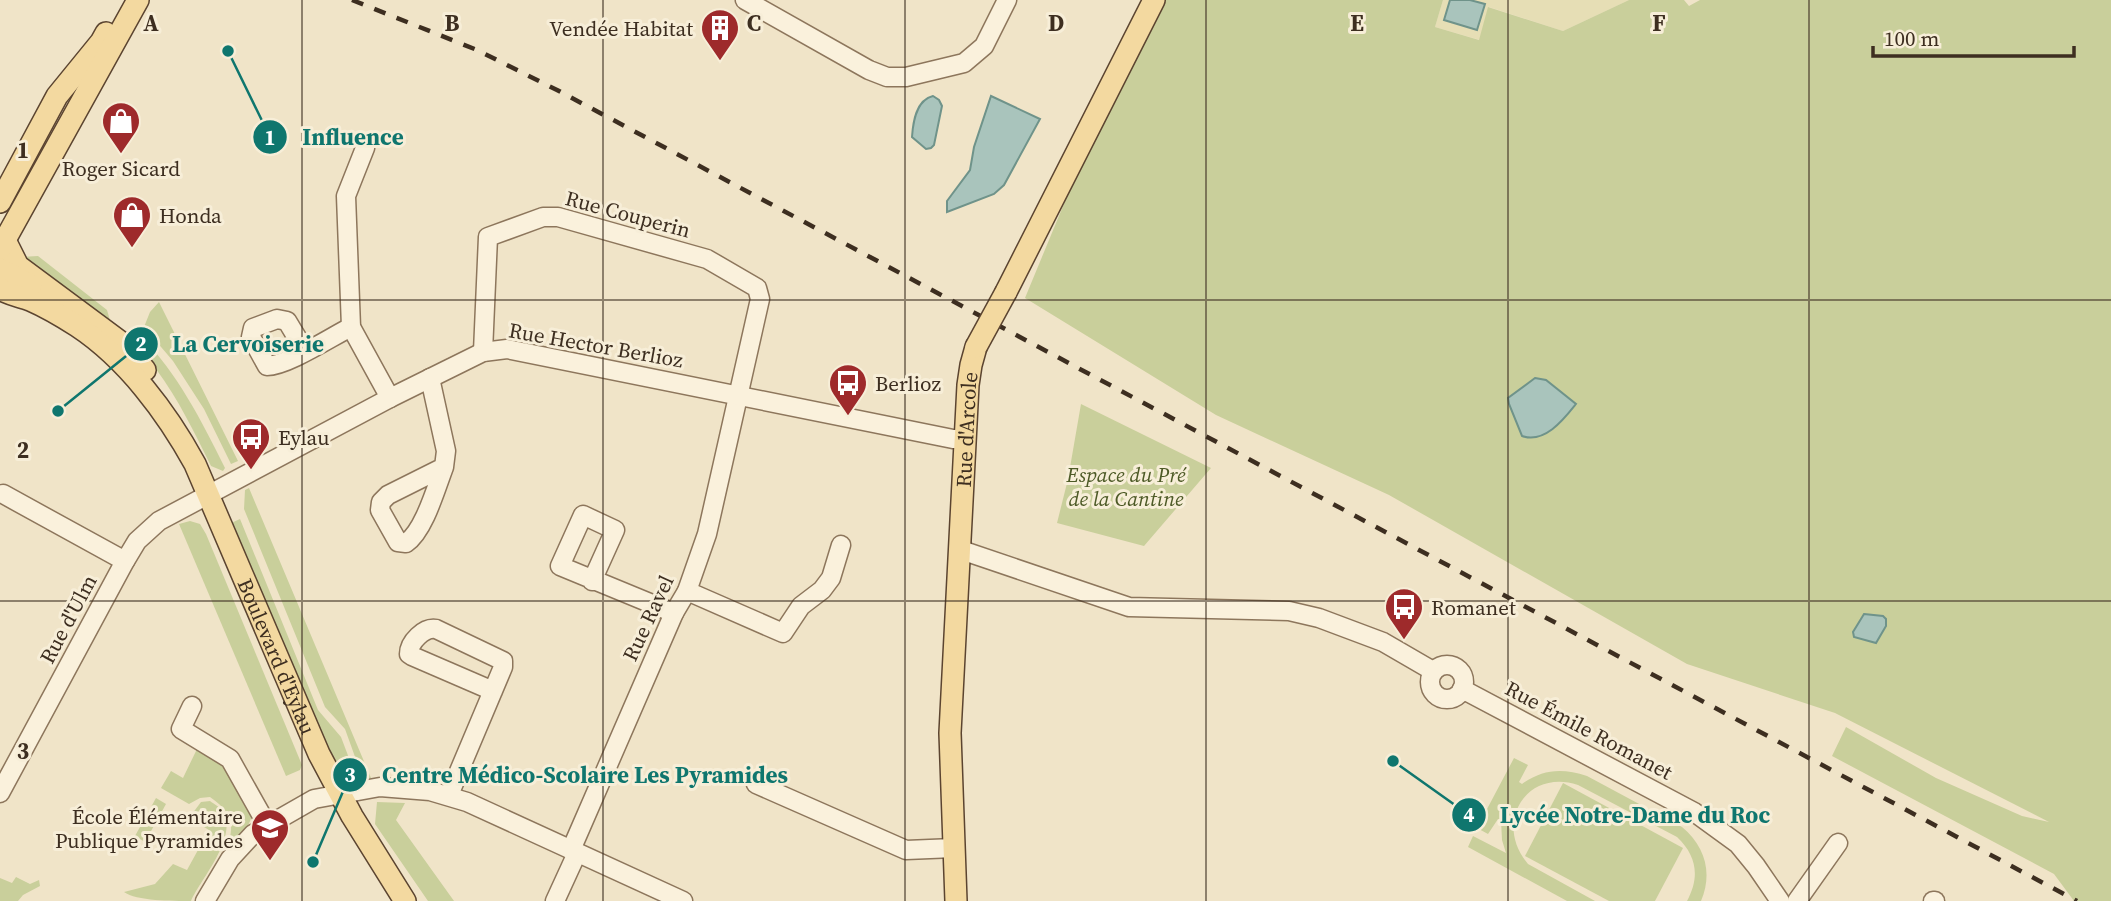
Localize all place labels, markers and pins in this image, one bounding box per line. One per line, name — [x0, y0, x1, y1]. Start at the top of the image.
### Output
building icon: Vendée Habitat — [699, 7, 741, 62]
place label: Vendée Habitat — [549, 14, 693, 43]
shop icon: Roger Sicard — [100, 100, 142, 155]
callout: Influence — [253, 115, 417, 159]
place label: Roger Sicard — [62, 154, 180, 183]
shop icon: Honda — [111, 194, 153, 249]
place label: Honda — [159, 201, 222, 230]
callout: La Cervoiserie — [123, 322, 338, 366]
bus stop icon: Berlioz — [827, 362, 869, 417]
place label: Berlioz — [875, 369, 942, 398]
bus stop icon: Eylau — [230, 416, 272, 471]
place label: Eylau — [278, 423, 330, 452]
bus stop icon: Romanet — [1383, 586, 1425, 641]
place label: Romanet — [1431, 593, 1516, 622]
callout: Centre Médico-Scolaire Les Pyramides — [333, 753, 802, 797]
callout: Lycée Notre-Dame du Roc — [1451, 793, 1785, 837]
place label: École Élémentaire Publique Pyramides — [55, 802, 243, 855]
school or university icon: École Élémentaire Publique Pyramides — [249, 807, 291, 862]

